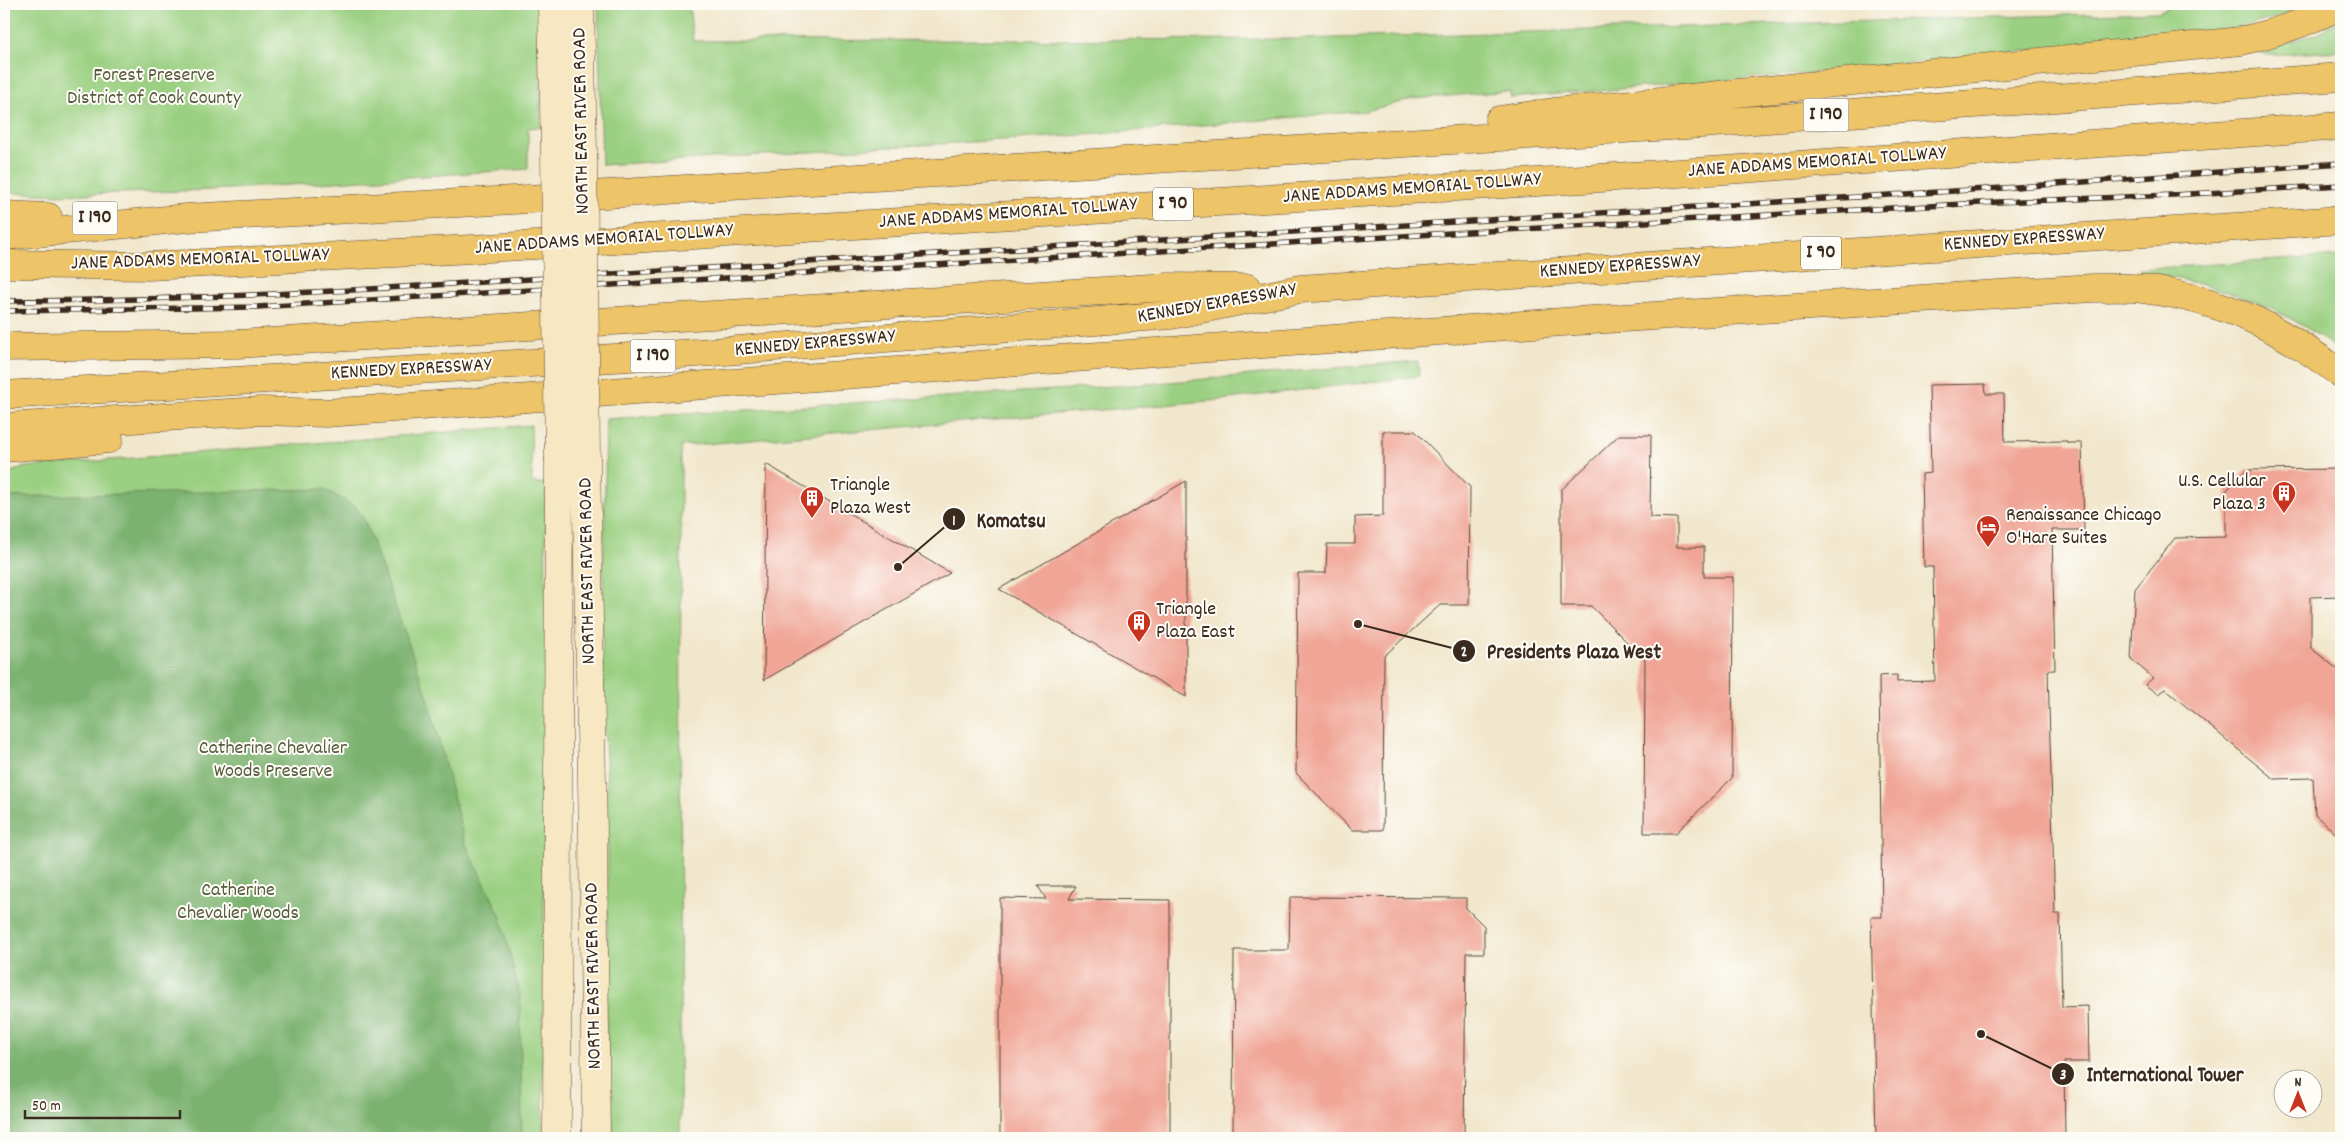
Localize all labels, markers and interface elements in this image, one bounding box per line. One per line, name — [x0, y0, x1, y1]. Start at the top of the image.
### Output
street label: NORTH EAST RIVER ROAD — [566, 27, 598, 215]
park label: Forest Preserve District of Cook County — [67, 62, 242, 113]
road number: I 190 — [1804, 98, 1848, 132]
street label: JANE ADDAMS MEMORIAL TOLLWAY — [1687, 140, 1948, 186]
street label: JANE ADDAMS MEMORIAL TOLLWAY — [1282, 166, 1543, 212]
road number: I 90 — [1153, 188, 1193, 220]
street label: JANE ADDAMS MEMORIAL TOLLWAY — [878, 191, 1139, 237]
road number: I 190 — [72, 202, 118, 234]
street label: JANE ADDAMS MEMORIAL TOLLWAY — [474, 217, 735, 263]
street label: KENNEDY EXPRESSWAY — [1943, 220, 2106, 260]
road number: I 90 — [1801, 237, 1841, 270]
street label: JANE ADDAMS MEMORIAL TOLLWAY — [70, 241, 330, 279]
street label: KENNEDY EXPRESSWAY — [1539, 247, 1702, 287]
street label: KENNEDY EXPRESSWAY — [1135, 276, 1299, 332]
street label: KENNEDY EXPRESSWAY — [734, 323, 897, 365]
road number: I 190 — [630, 340, 676, 372]
street label: KENNEDY EXPRESSWAY — [330, 352, 493, 388]
place label: U.S. Cellular Plaza 3 — [2178, 468, 2267, 519]
place label: Triangle Plaza West — [830, 472, 911, 523]
street label: NORTH EAST RIVER ROAD — [572, 477, 604, 665]
building icon: U.S. Cellular Plaza 3 — [2271, 480, 2297, 514]
building icon: Triangle Plaza West — [799, 485, 825, 519]
callout: Komatsu — [942, 501, 1056, 537]
place label: Renaissance Chicago O'Hare Suites — [2006, 502, 2162, 553]
text: Komatsu — [977, 508, 1045, 538]
text: 1 — [952, 511, 956, 533]
hotel icon: Renaissance Chicago O'Hare Suites — [1975, 514, 2001, 548]
place label: Triangle Plaza East — [1156, 596, 1235, 647]
building icon: Triangle Plaza East — [1126, 609, 1152, 643]
callout: Presidents Plaza West — [1451, 633, 1671, 669]
text: Presidents Plaza West — [1487, 639, 1661, 669]
text: 2 — [1461, 642, 1467, 664]
park label: Catherine Chevalier Woods Preserve — [199, 735, 348, 786]
park label: Catherine Chevalier Woods — [177, 877, 299, 928]
street label: NORTH EAST RIVER ROAD — [578, 882, 610, 1070]
callout: International Tower — [2051, 1056, 2253, 1092]
text: International Tower — [2086, 1062, 2245, 1092]
text: 3 — [2060, 1065, 2067, 1087]
north arrow — [2272, 1070, 2322, 1120]
text: N — [2295, 1073, 2302, 1093]
scale bar — [25, 1087, 180, 1119]
text: 50 m — [32, 1096, 61, 1118]

